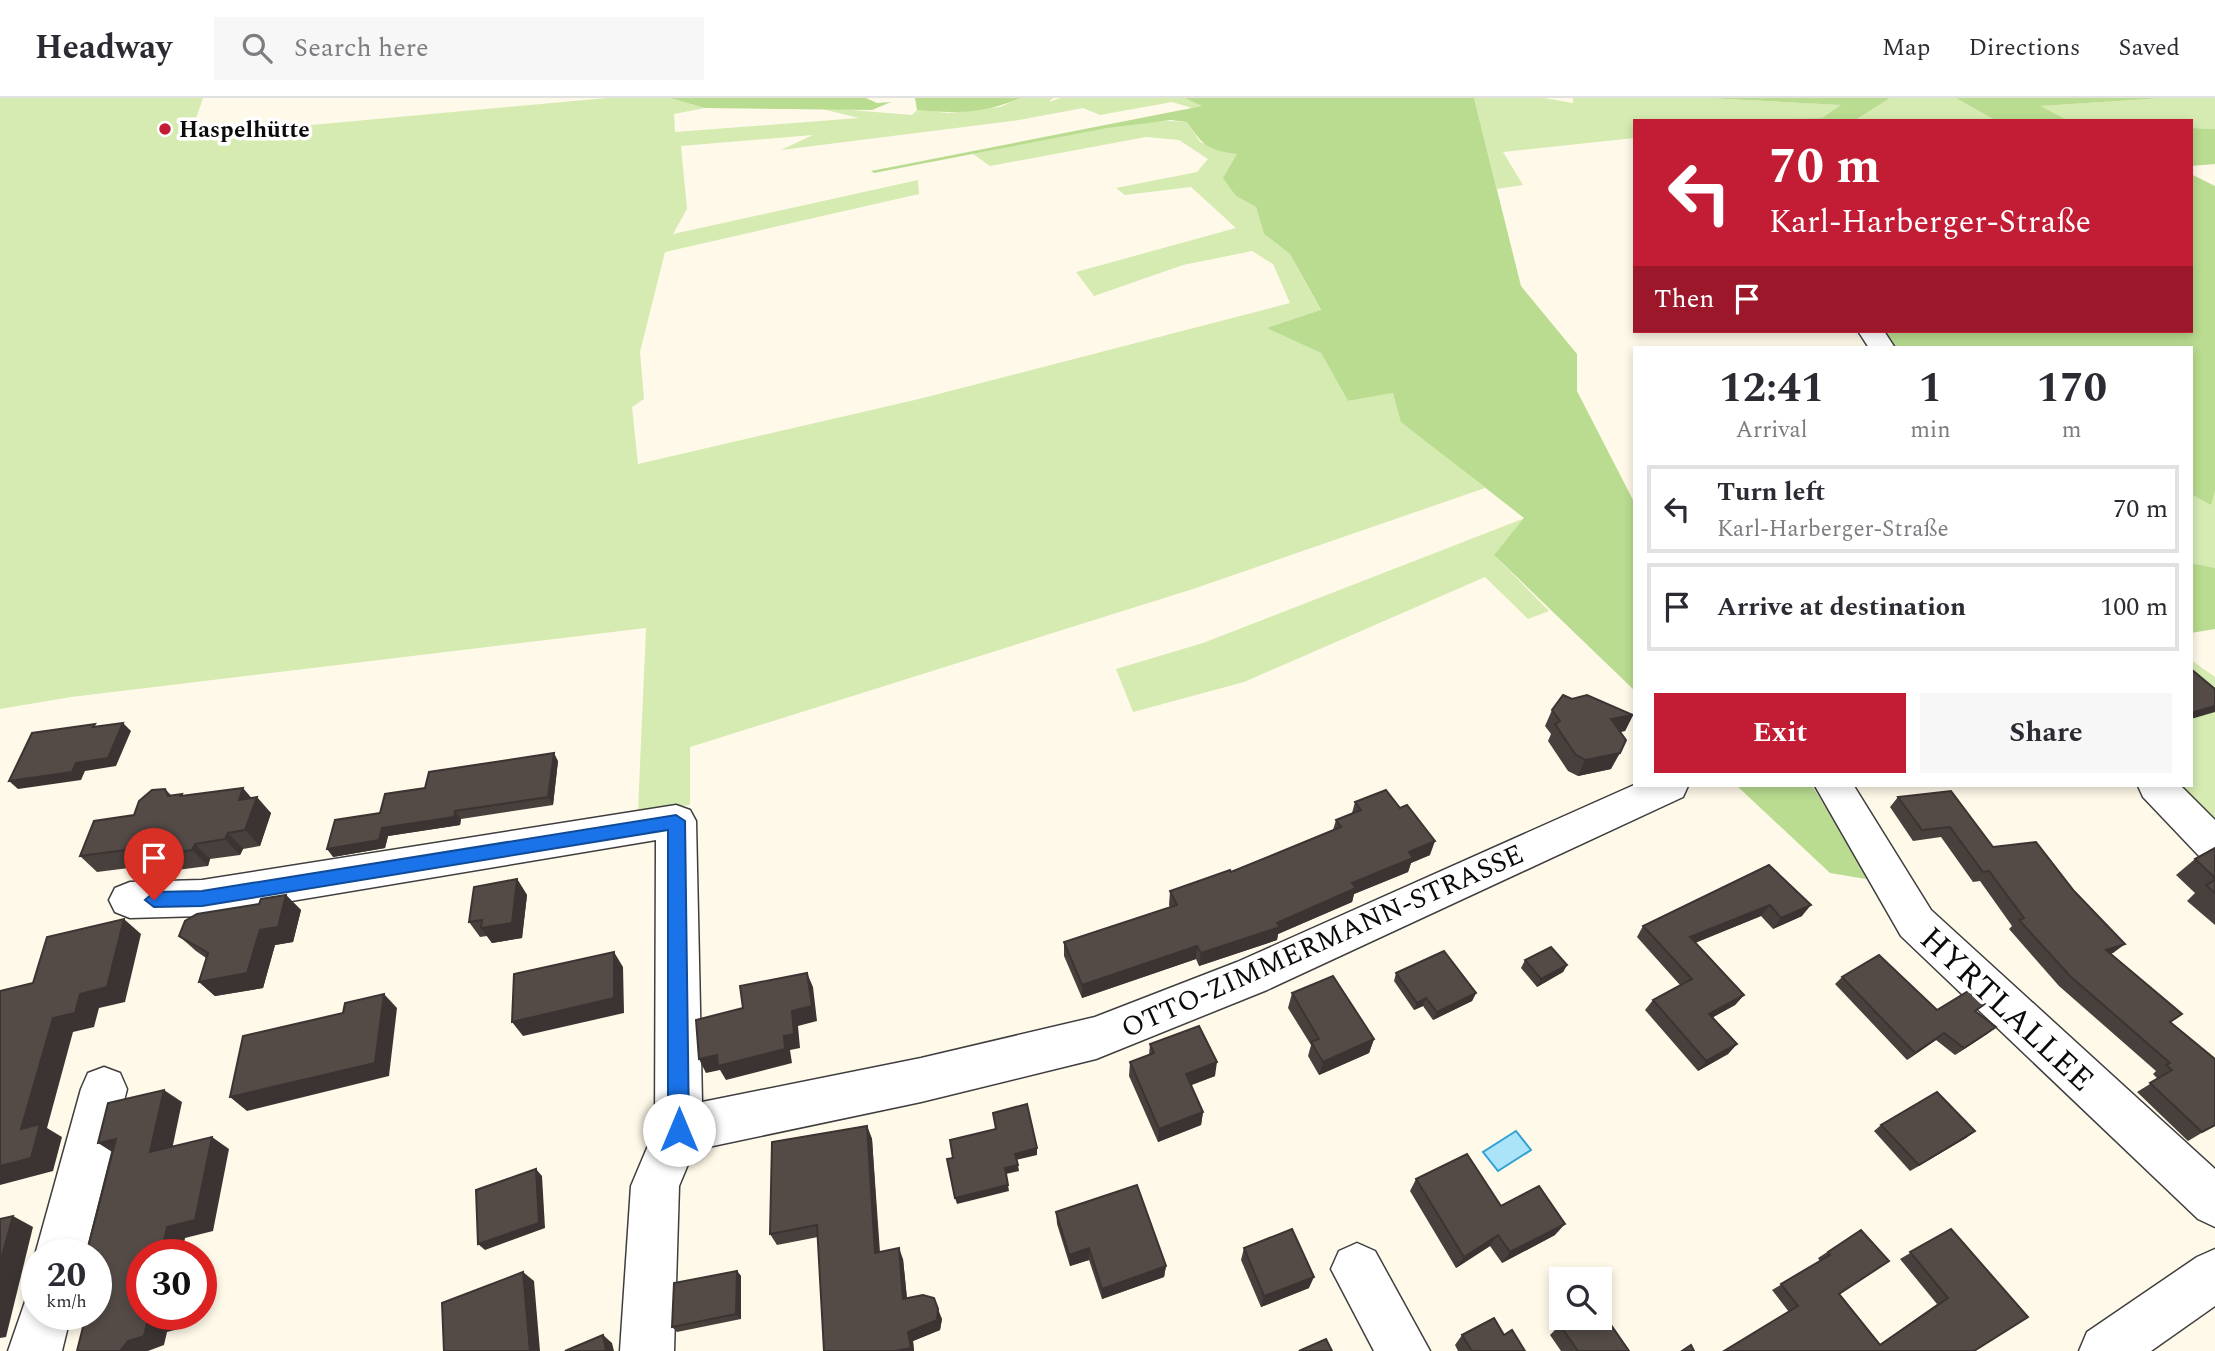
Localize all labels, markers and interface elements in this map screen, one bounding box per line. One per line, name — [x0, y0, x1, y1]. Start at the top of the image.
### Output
search box — [214, 17, 704, 80]
text: Headway — [35, 23, 172, 73]
text: Search here — [294, 28, 429, 68]
icon: search — [238, 29, 276, 67]
text: Map — [1882, 30, 1930, 66]
text: Directions — [1968, 30, 2080, 66]
text: Saved — [2118, 30, 2180, 66]
place label: Haspelhütte — [179, 113, 310, 148]
marker: Haspelhütte — [157, 121, 173, 137]
text: 70 m — [1769, 130, 1880, 205]
icon: left — [1654, 147, 1745, 238]
text: Karl-Harberger-Straße — [1769, 198, 2091, 247]
text: Then — [1654, 279, 1714, 319]
icon: arrive — [1728, 280, 1766, 318]
text: 12:41 — [1719, 357, 1824, 420]
text: 1 — [1919, 357, 1942, 420]
text: 170 — [2036, 357, 2107, 420]
text: Arrival — [1736, 413, 1807, 448]
text: min — [1910, 413, 1951, 448]
text: m — [2062, 413, 2082, 448]
text: Turn left — [1717, 472, 1825, 512]
text: 70 m — [2113, 489, 2168, 529]
icon: left — [1658, 490, 1696, 528]
text: Karl-Harberger-Straße — [1717, 512, 1949, 547]
text: Arrive at destination — [1717, 587, 1966, 627]
text: 100 m — [2100, 587, 2168, 627]
icon: arrive — [1658, 588, 1696, 626]
button: Exit — [1654, 693, 1906, 773]
button: Share — [1920, 693, 2172, 773]
pin — [124, 828, 184, 900]
street label: OTTO-ZIMMERMANN-STRASSE — [1114, 833, 1531, 1050]
icon: arrive — [135, 839, 173, 877]
street label: HYRTLALLEE — [1908, 915, 2105, 1104]
position arrow — [642, 1093, 716, 1167]
speed limit sign: 30 — [126, 1239, 217, 1330]
text: 20 — [47, 1249, 86, 1302]
map controls — [1549, 1267, 1612, 1330]
button: search — [1549, 1267, 1612, 1330]
text: km/h — [46, 1288, 87, 1315]

